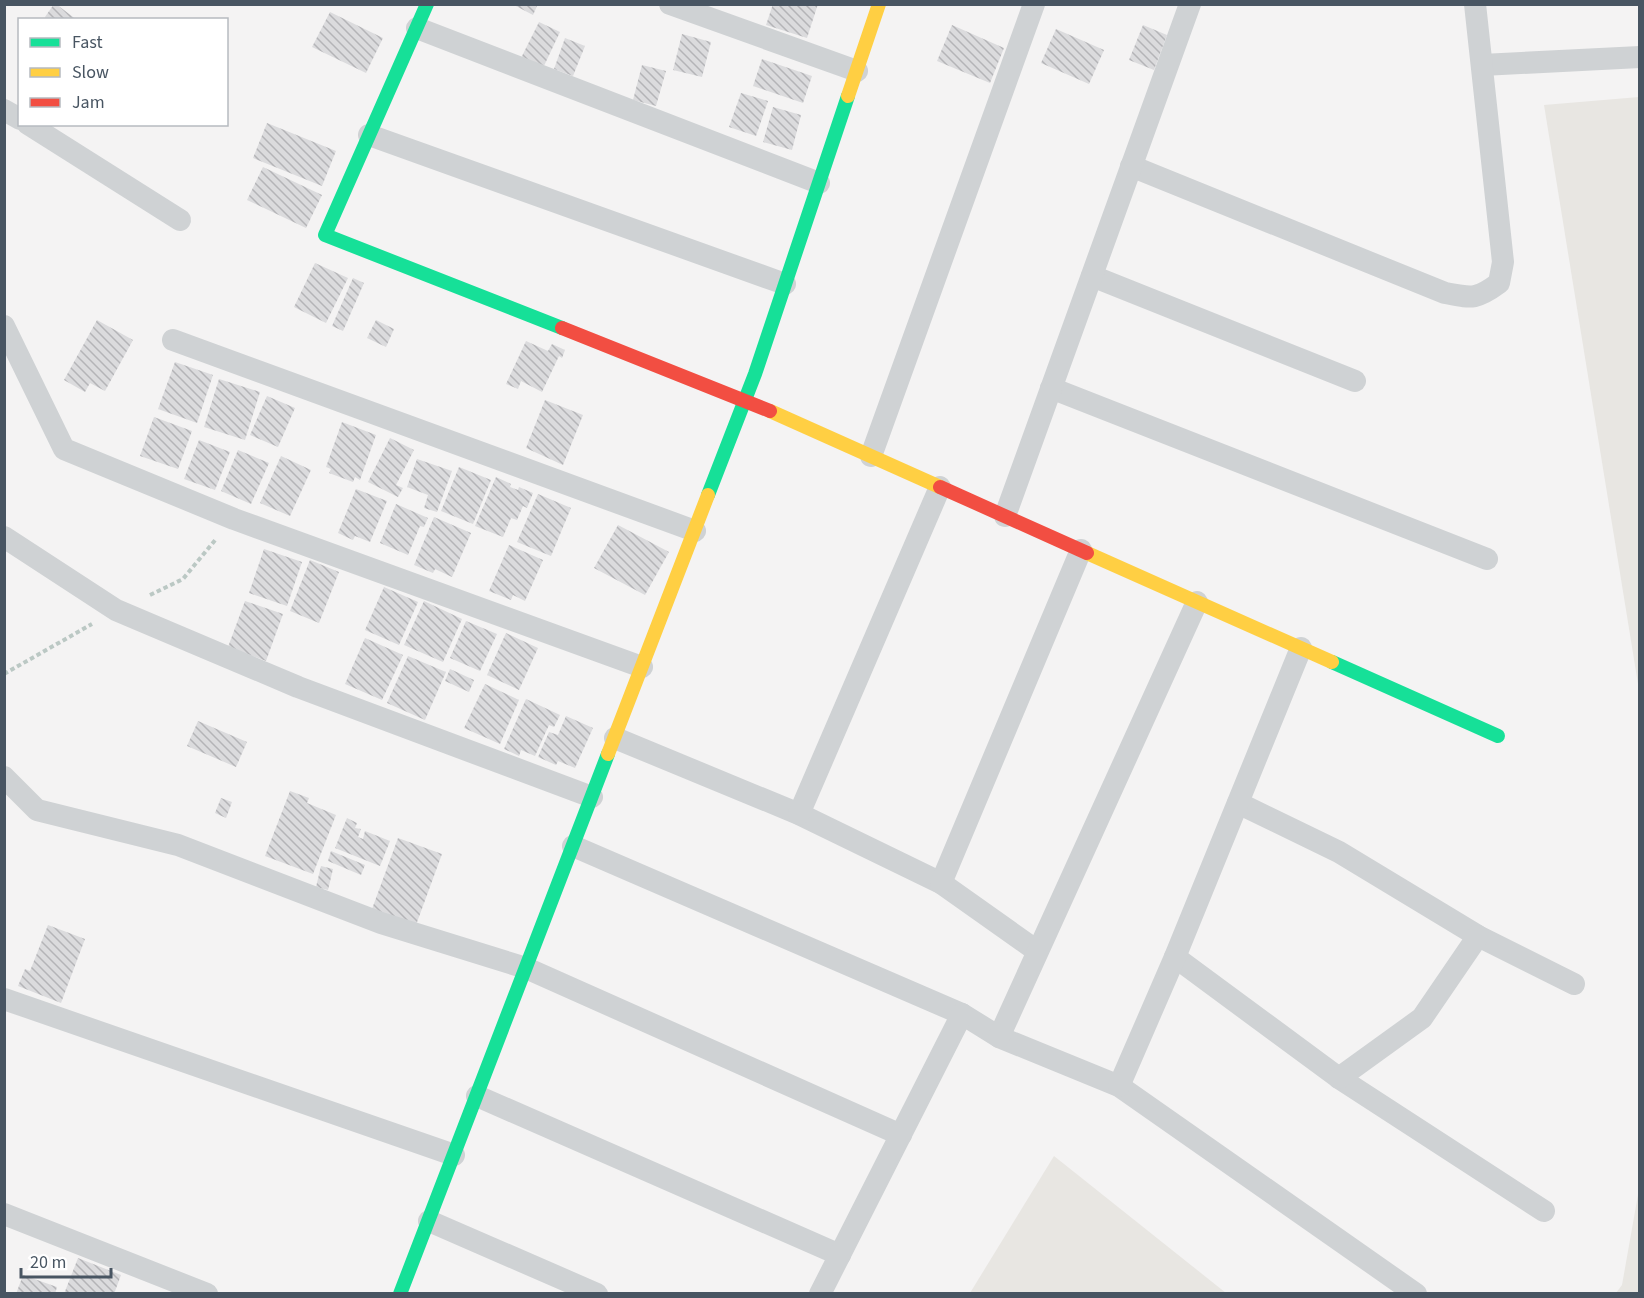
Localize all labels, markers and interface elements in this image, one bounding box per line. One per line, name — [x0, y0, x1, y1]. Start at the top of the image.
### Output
legend — [18, 18, 228, 126]
text: Fast — [72, 30, 103, 55]
text: Slow — [72, 60, 109, 85]
text: Jam — [72, 90, 105, 115]
scale bar — [21, 1241, 111, 1279]
text: 20 m — [30, 1250, 66, 1275]

